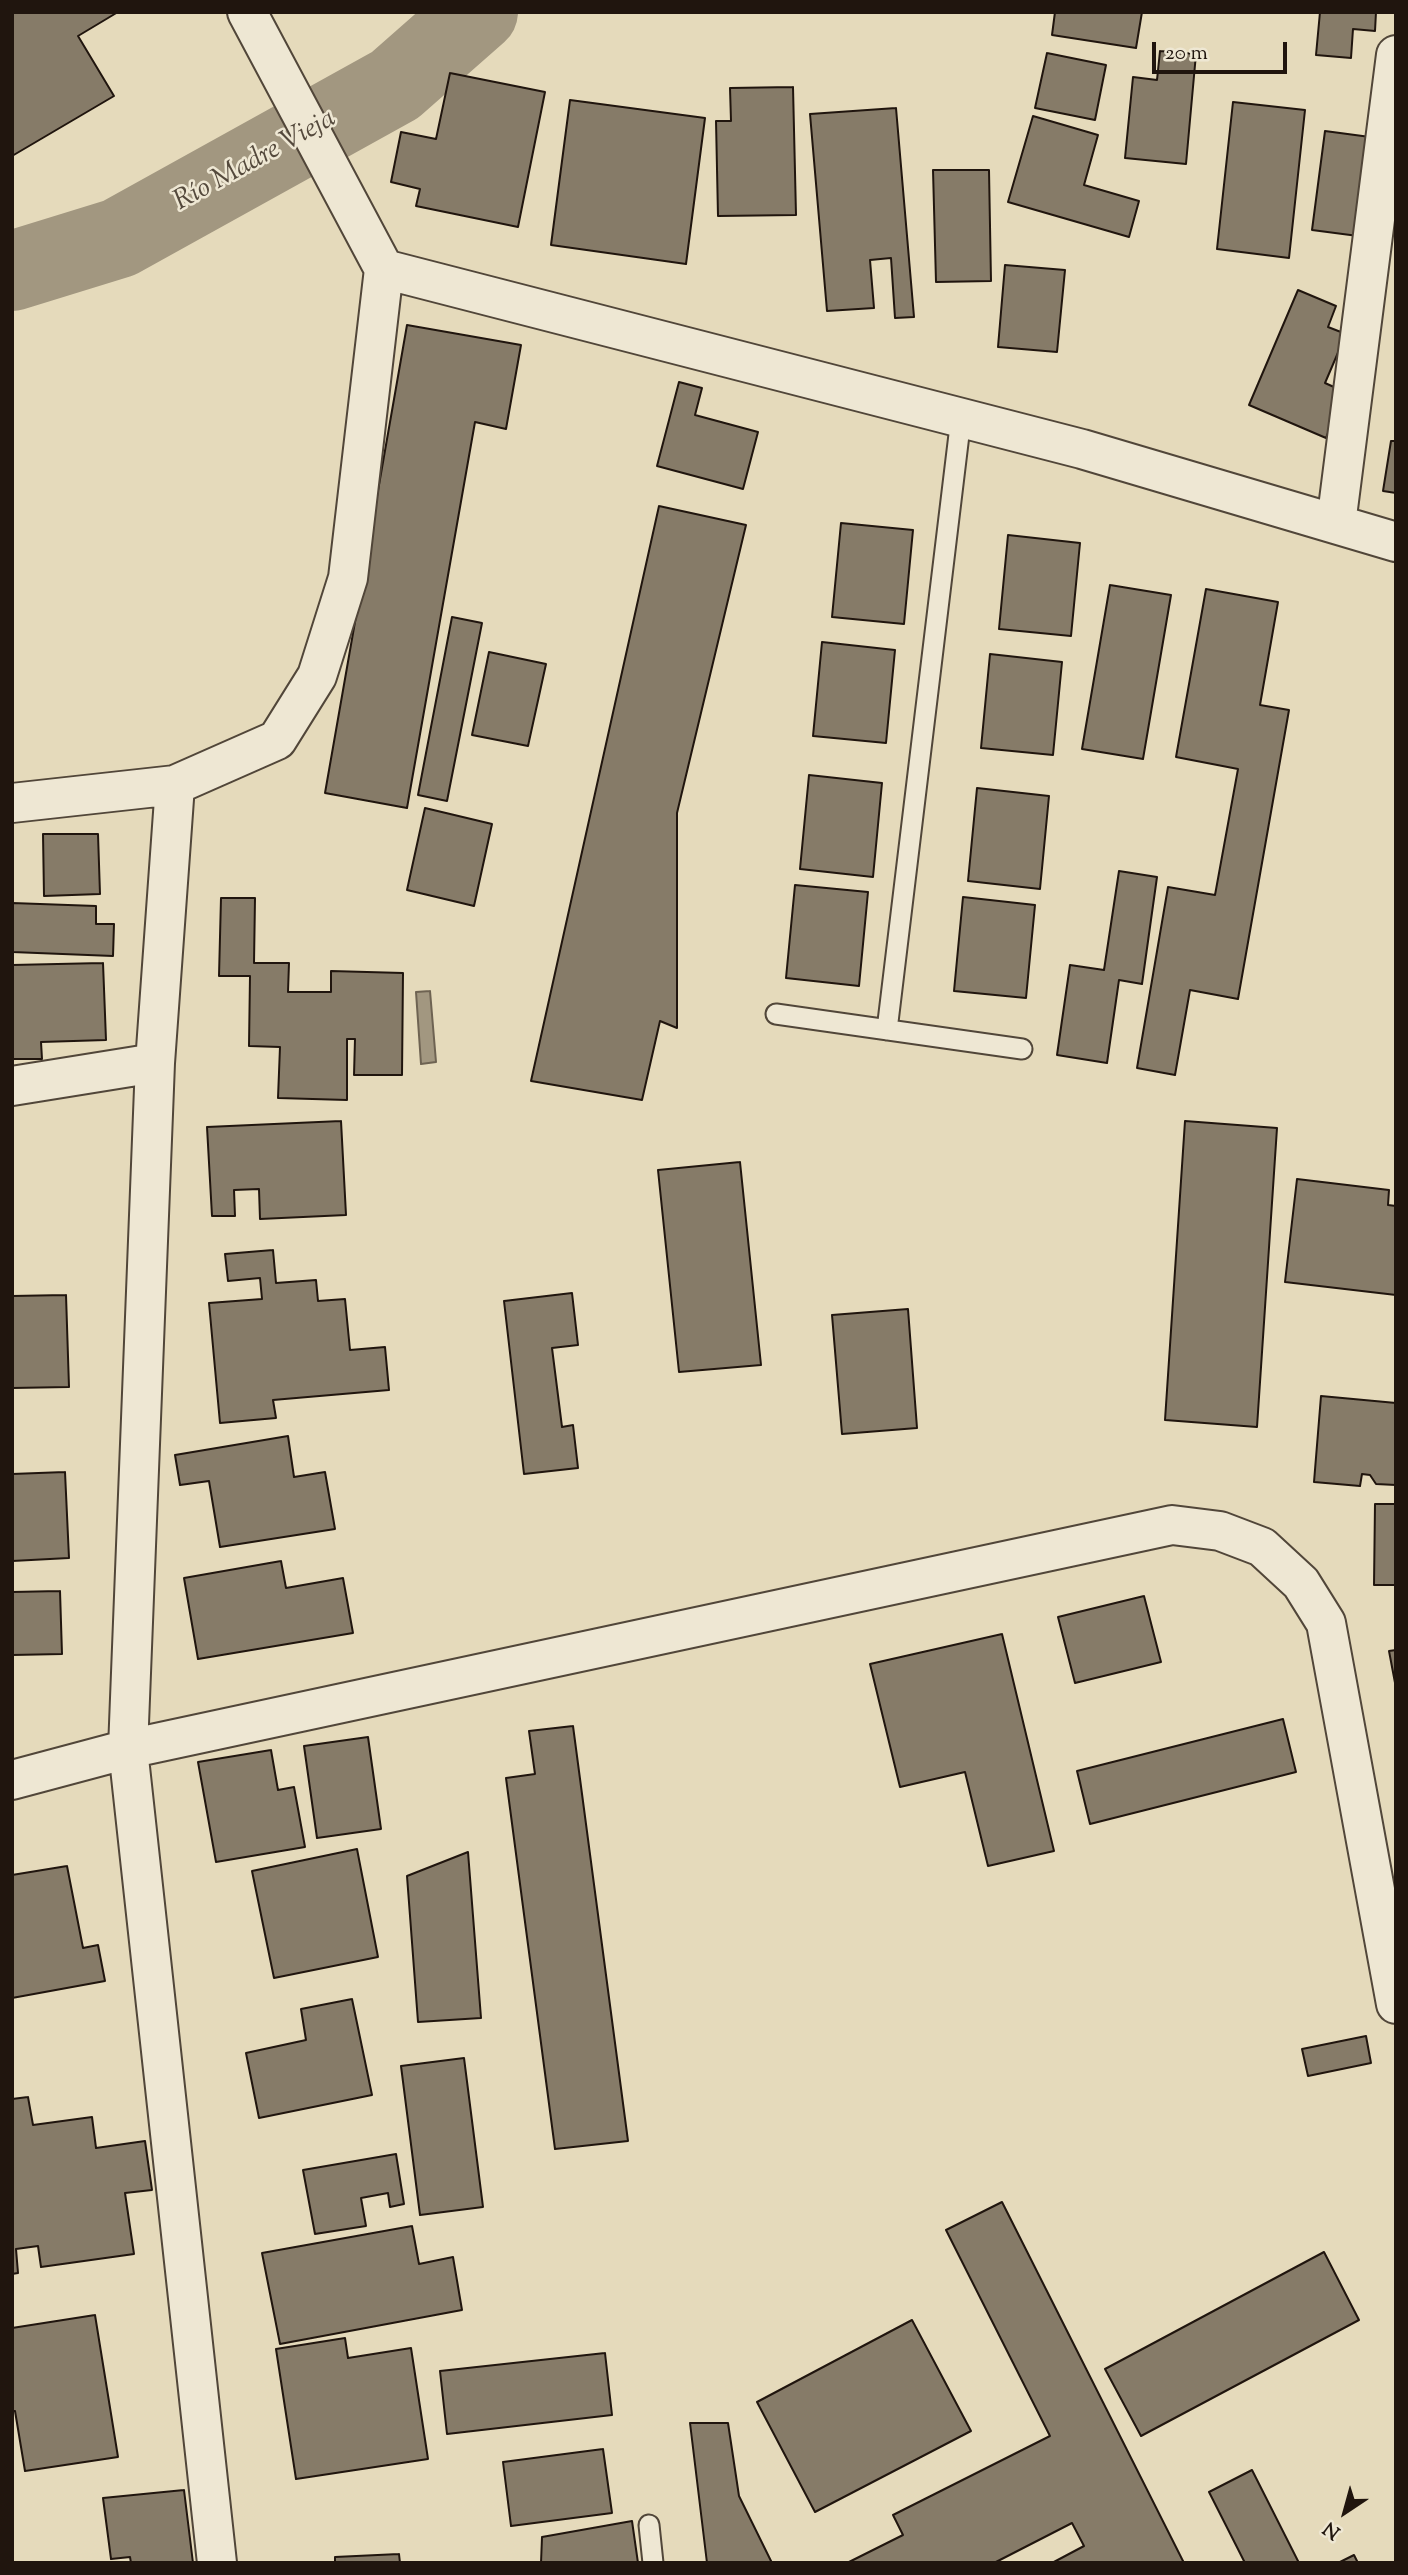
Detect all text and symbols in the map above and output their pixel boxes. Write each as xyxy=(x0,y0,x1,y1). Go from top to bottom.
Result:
scale bar xyxy=(1156,28,1291,72)
text: 20 m xyxy=(1165,39,1208,69)
water label: Río Madre Vieja xyxy=(169,104,343,220)
north arrow xyxy=(1310,2477,1380,2547)
text: N xyxy=(1318,2514,1346,2545)

